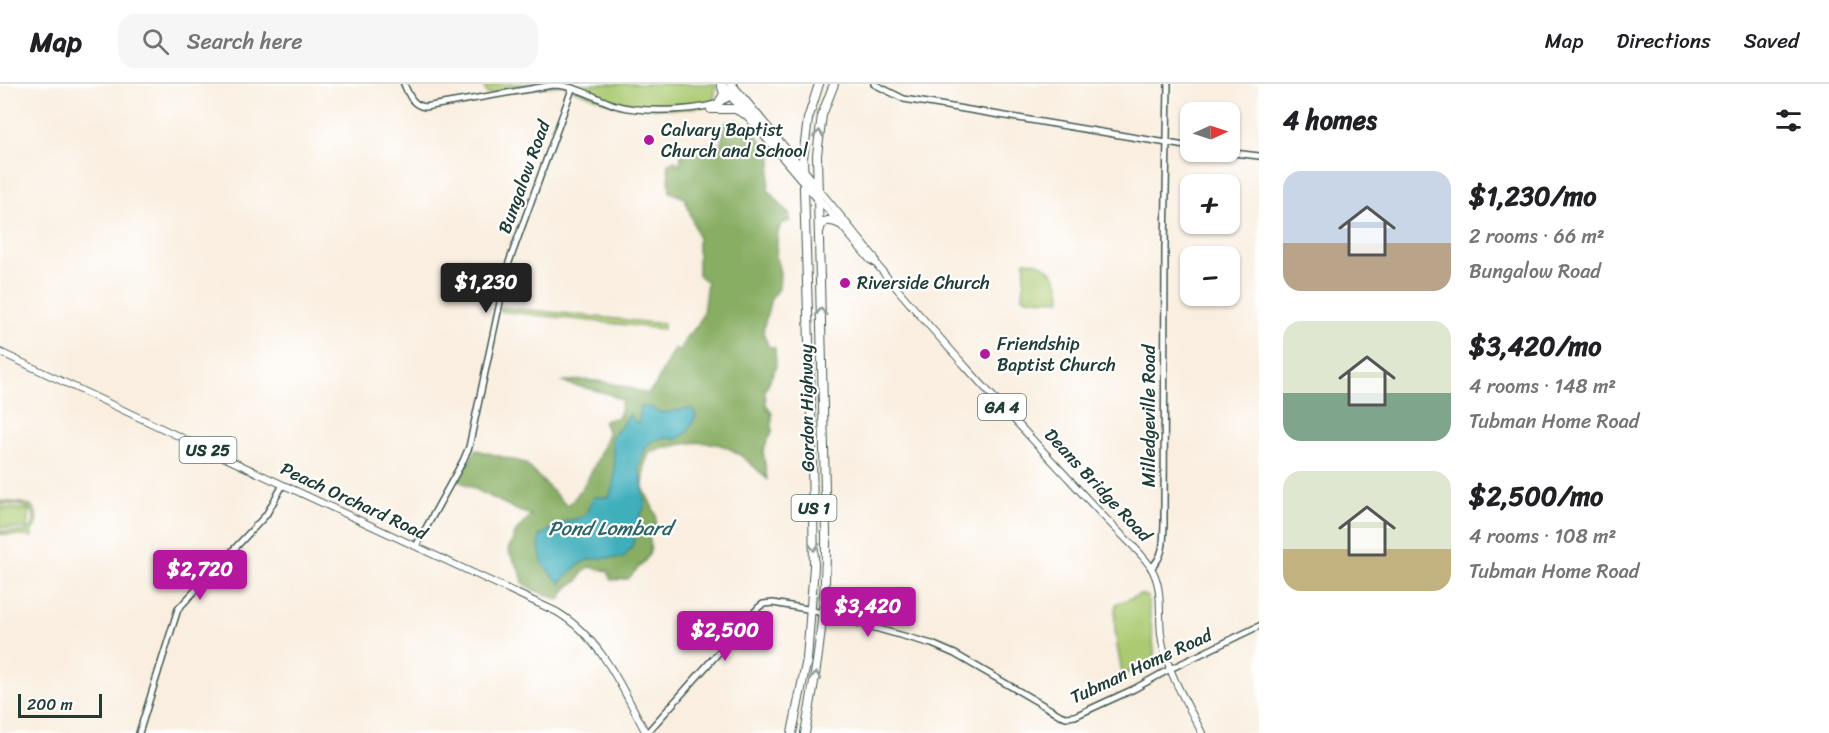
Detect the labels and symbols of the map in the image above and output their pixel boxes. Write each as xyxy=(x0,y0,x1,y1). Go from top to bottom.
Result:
north arrow xyxy=(1180,102,1240,162)
street label: Bungalow Road xyxy=(489,114,560,238)
place label: Calvary Baptist Church and School xyxy=(661,114,809,167)
one-way arrow xyxy=(813,130,825,139)
marker: Calvary Baptist Church and School xyxy=(642,133,656,147)
pin: $1,230 xyxy=(437,263,535,314)
place label: Riverside Church xyxy=(857,267,990,299)
marker: Riverside Church xyxy=(838,276,852,290)
one-way arrow xyxy=(814,308,827,317)
place label: Friendship Baptist Church xyxy=(997,328,1116,381)
street label: Gordon Highway xyxy=(790,343,824,472)
street label: Milledgeville Road xyxy=(1133,343,1165,487)
marker: Friendship Baptist Church xyxy=(978,347,992,361)
road number: GA 4 xyxy=(978,394,1026,420)
street label: Deans Bridge Road xyxy=(1036,420,1161,551)
road number: US 25 xyxy=(180,437,236,463)
street label: Peach Orchard Road xyxy=(275,453,434,550)
road number: US 1 xyxy=(792,495,836,521)
water label: Pond Lombard xyxy=(548,511,677,546)
one-way arrow xyxy=(808,543,820,552)
pin: $2,720 xyxy=(151,550,249,601)
pin: $3,420 xyxy=(819,587,917,638)
pin: $2,500 xyxy=(676,611,774,662)
street label: Tubman Home Road xyxy=(1065,618,1219,713)
one-way arrow xyxy=(809,671,822,681)
scale bar xyxy=(18,691,102,718)

